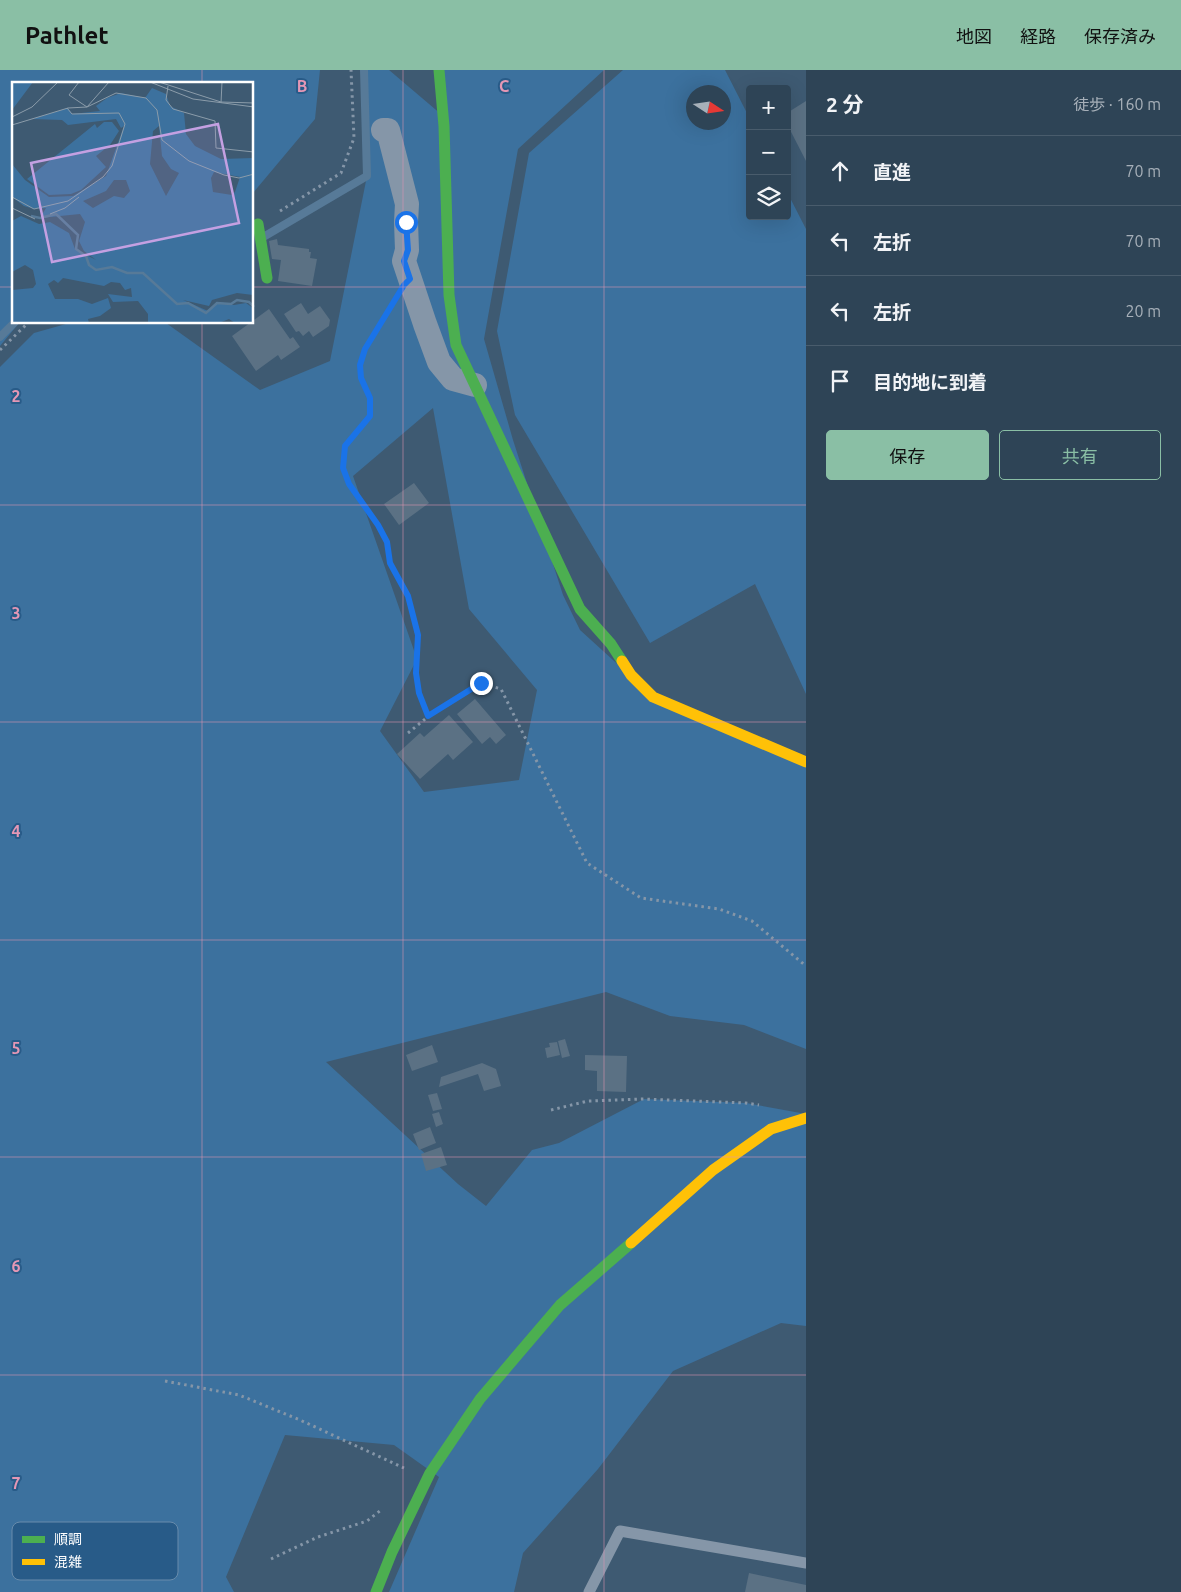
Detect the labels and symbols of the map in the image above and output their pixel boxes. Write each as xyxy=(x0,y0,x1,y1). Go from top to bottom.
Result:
text: B xyxy=(297,77,307,95)
text: C xyxy=(499,77,509,95)
inset map xyxy=(12,82,254,324)
north arrow xyxy=(686,85,731,130)
route start xyxy=(395,211,418,234)
text: 2 xyxy=(11,387,21,405)
text: 3 xyxy=(11,604,21,622)
route end xyxy=(470,672,493,695)
text: 4 xyxy=(11,822,21,840)
text: 5 xyxy=(11,1039,21,1057)
text: 6 xyxy=(11,1257,21,1275)
text: 7 xyxy=(11,1474,21,1492)
legend xyxy=(12,1522,178,1580)
text: 順調 xyxy=(54,1531,82,1547)
text: 混雑 xyxy=(54,1554,82,1570)

